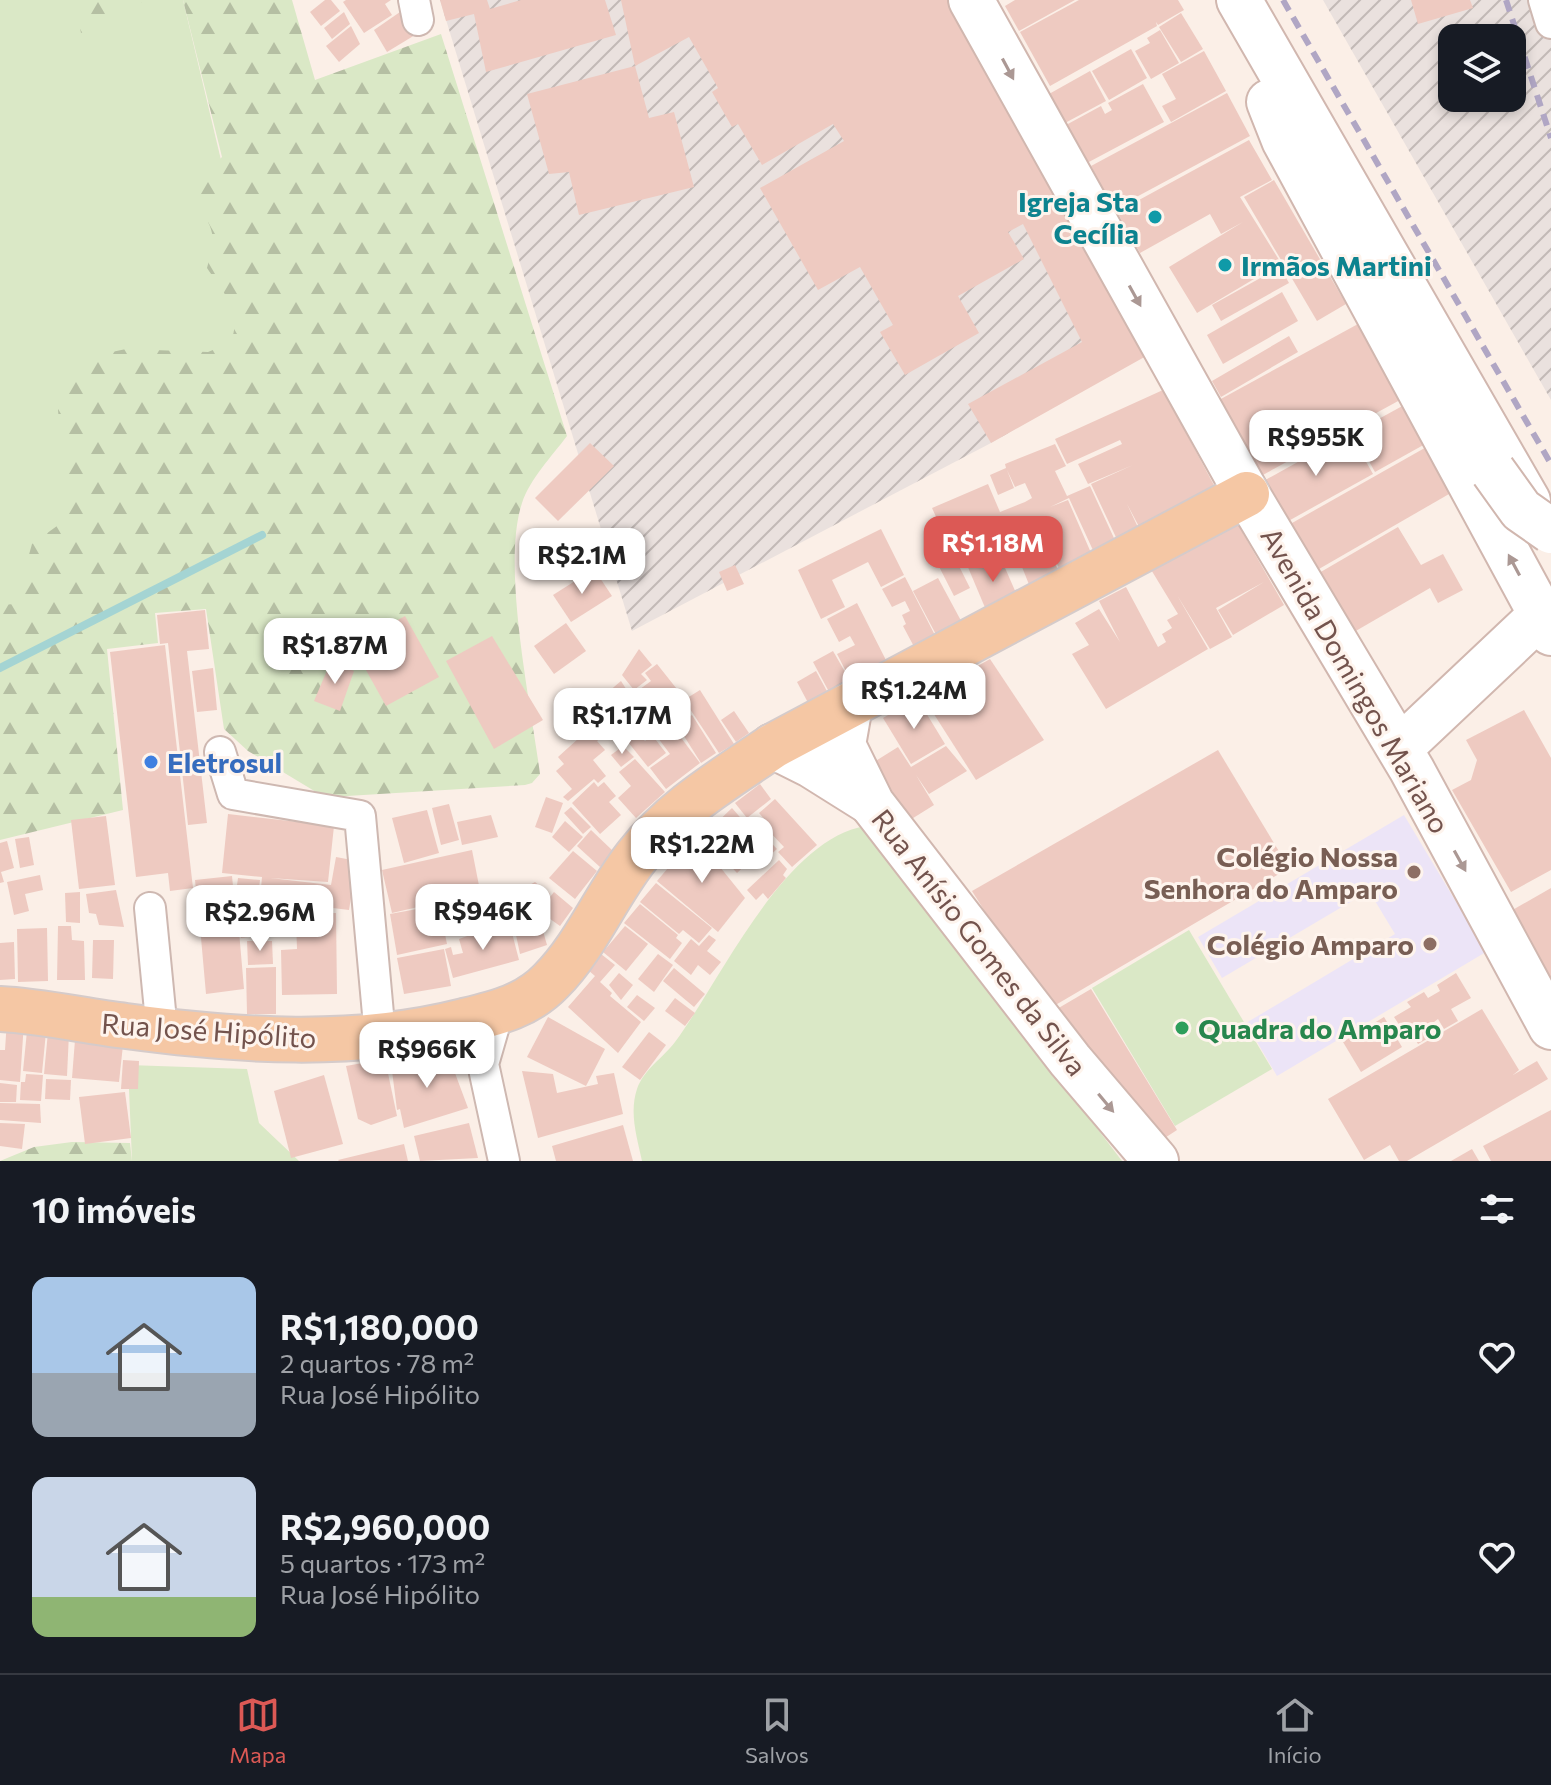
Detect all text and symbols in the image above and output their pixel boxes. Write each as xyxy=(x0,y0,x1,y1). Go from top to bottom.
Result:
map controls xyxy=(1438,24,1526,112)
button: layers xyxy=(1438,24,1526,112)
one-way arrow xyxy=(1002,57,1015,80)
place label: Igreja Sta Cecília xyxy=(1018,184,1139,250)
marker: Igreja Sta Cecília xyxy=(1146,208,1164,226)
place label: Irmãos Martini xyxy=(1241,248,1432,282)
marker: Irmãos Martini xyxy=(1216,256,1234,274)
one-way arrow xyxy=(1129,284,1142,307)
pin: R$955K xyxy=(1251,410,1381,478)
text: R$955K xyxy=(1267,420,1365,451)
pin: R$1.18M xyxy=(919,516,1067,584)
street label: Avenida Domingos Mariano xyxy=(1254,521,1458,839)
text: R$1.18M xyxy=(942,526,1044,557)
pin: R$2.1M xyxy=(517,528,647,596)
text: R$2.1M xyxy=(537,538,627,569)
one-way arrow xyxy=(1507,554,1521,576)
pin: R$1.87M xyxy=(261,618,409,686)
text: R$1.87M xyxy=(282,628,388,659)
pin: R$1.24M xyxy=(840,663,988,731)
text: R$1.24M xyxy=(861,673,968,704)
pin: R$1.17M xyxy=(548,688,696,756)
text: R$1.17M xyxy=(572,698,672,729)
place label: Eletrosul xyxy=(167,745,282,779)
marker: Eletrosul xyxy=(142,753,160,771)
street label: Rua Anísio Gomes da Silva xyxy=(865,802,1095,1082)
pin: R$1.22M xyxy=(628,817,776,885)
text: R$1.22M xyxy=(649,827,755,858)
place label: Colégio Nossa Senhora do Amparo xyxy=(1144,839,1398,905)
one-way arrow xyxy=(1454,849,1467,872)
marker: Colégio Nossa Senhora do Amparo xyxy=(1405,863,1423,881)
pin: R$946K xyxy=(418,884,548,952)
pin: R$2.96M xyxy=(186,885,334,953)
text: R$946K xyxy=(433,894,533,925)
text: R$2.96M xyxy=(204,895,316,926)
place label: Colégio Amparo xyxy=(1207,927,1414,961)
marker: Colégio Amparo xyxy=(1421,935,1439,953)
street label: Rua José Hipólito xyxy=(100,1006,318,1054)
place label: Quadra do Amparo xyxy=(1198,1011,1442,1045)
marker: Quadra do Amparo xyxy=(1173,1019,1191,1037)
pin: R$966K xyxy=(362,1022,492,1090)
text: R$966K xyxy=(377,1032,477,1063)
one-way arrow xyxy=(1097,1092,1114,1112)
icon: filters xyxy=(1475,1187,1519,1231)
text: 10 imóveis xyxy=(32,1188,196,1230)
text: R$1,180,000 xyxy=(280,1305,479,1347)
icon: home xyxy=(96,1309,192,1405)
icon: heart xyxy=(1475,1335,1519,1379)
text: 2 quartos · 78 m² xyxy=(280,1347,474,1378)
text: Rua José Hipólito xyxy=(280,1378,480,1409)
text: R$2,960,000 xyxy=(280,1505,490,1547)
icon: home xyxy=(96,1509,192,1605)
icon: heart xyxy=(1475,1535,1519,1579)
text: 5 quartos · 173 m² xyxy=(280,1547,485,1578)
text: Rua José Hipólito xyxy=(280,1578,480,1609)
tab: Mapa xyxy=(229,1693,286,1768)
tab: Salvos xyxy=(745,1693,809,1768)
tab: Início xyxy=(1268,1693,1322,1768)

